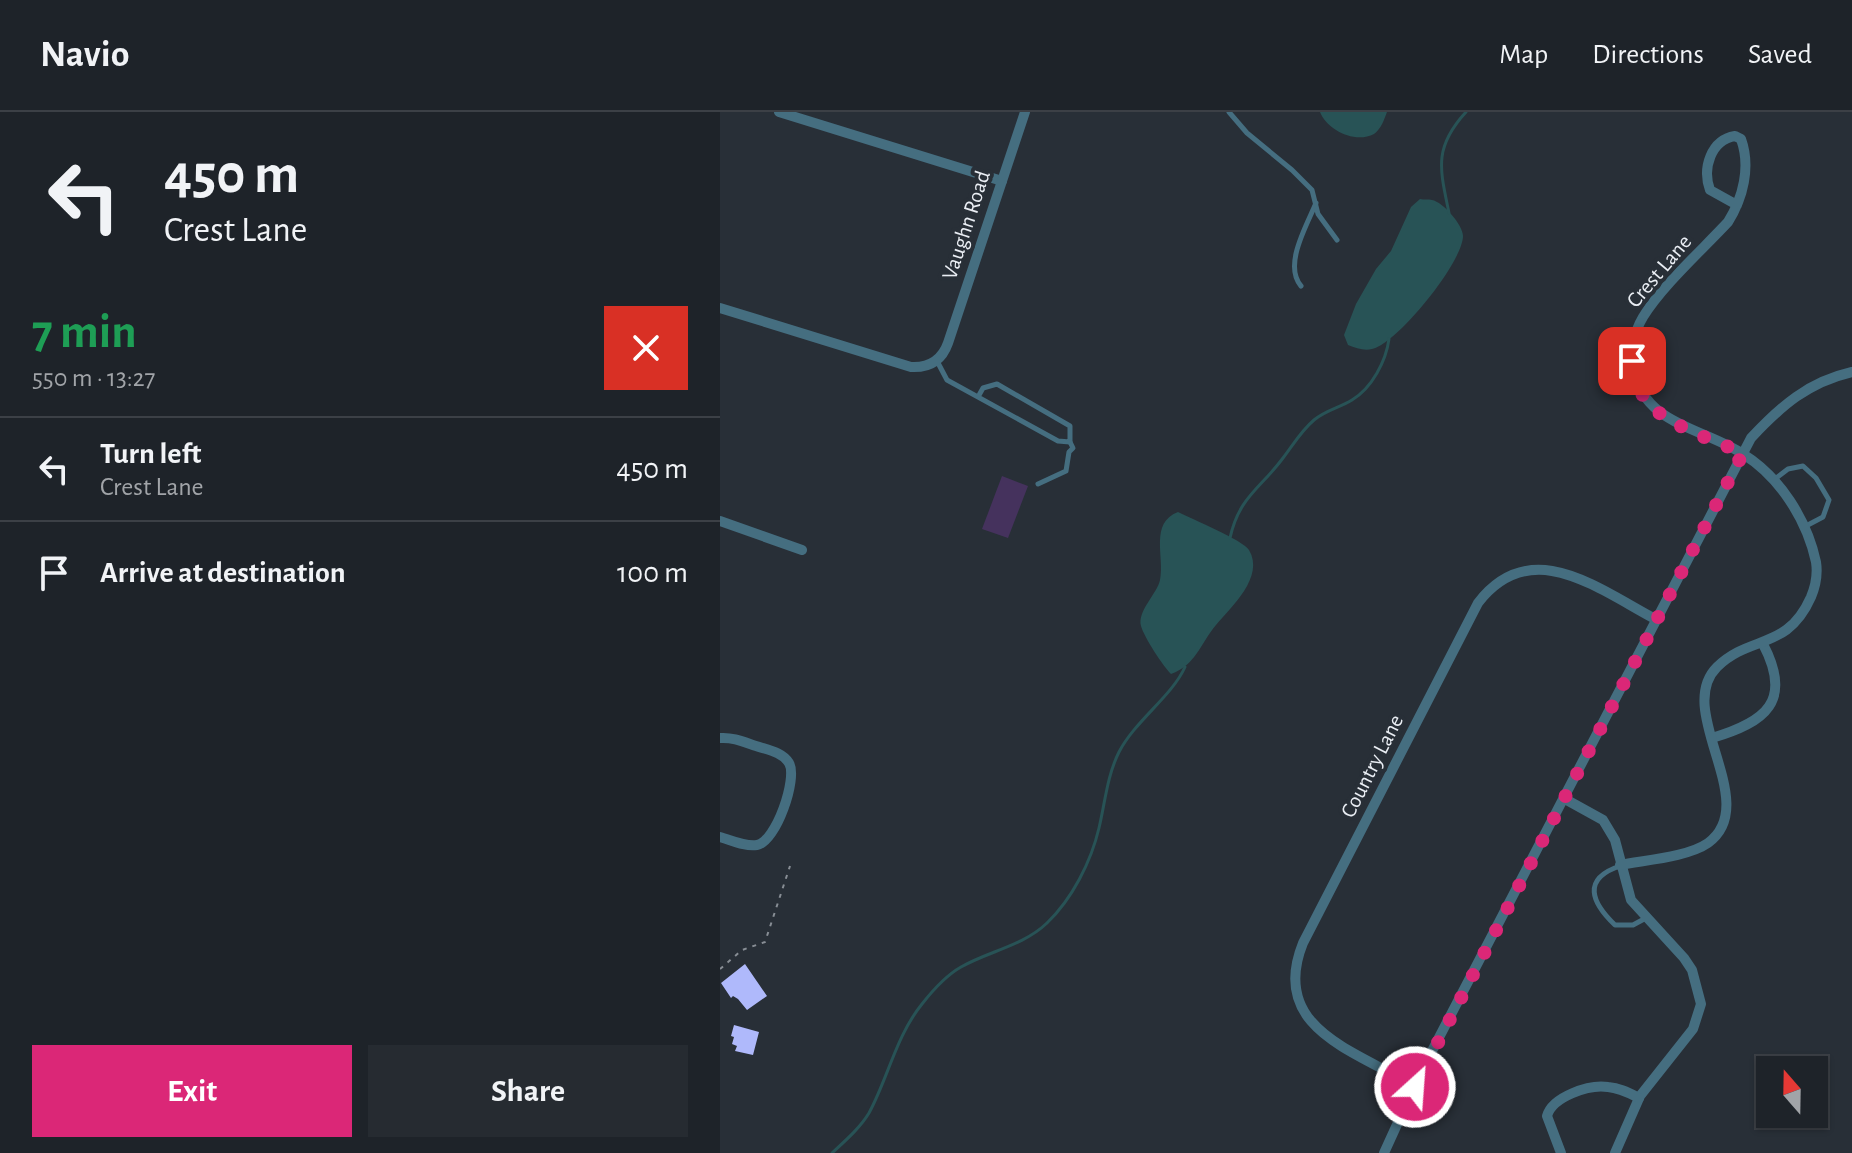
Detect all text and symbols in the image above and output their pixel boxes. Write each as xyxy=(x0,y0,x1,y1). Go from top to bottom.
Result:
text: Navio xyxy=(40,36,129,74)
text: Map xyxy=(1499,41,1548,69)
text: Directions xyxy=(1592,41,1704,69)
text: Saved xyxy=(1748,41,1812,69)
icon: left xyxy=(32,144,136,248)
text: 450 m xyxy=(164,147,299,203)
street label: Vaughn Road xyxy=(938,168,994,282)
text: Crest Lane xyxy=(164,212,307,248)
street label: Crest Lane xyxy=(1622,230,1696,312)
button: close xyxy=(604,306,688,390)
text: 7 min xyxy=(32,309,137,357)
pin xyxy=(1598,327,1666,395)
icon: arrive xyxy=(1610,339,1654,383)
text: 550 m · 13:27 xyxy=(32,365,155,391)
text: Turn left xyxy=(100,439,201,469)
icon: left xyxy=(32,447,76,491)
text: 450 m xyxy=(616,454,688,484)
text: Crest Lane xyxy=(100,474,204,500)
icon: arrive xyxy=(32,551,76,595)
text: Arrive at destination xyxy=(100,558,346,588)
text: 100 m xyxy=(617,558,688,588)
street label: Country Lane xyxy=(1337,711,1407,821)
button: Exit xyxy=(32,1045,352,1137)
button: Share xyxy=(368,1045,688,1137)
position arrow xyxy=(1373,1045,1457,1129)
north arrow xyxy=(1756,1056,1828,1128)
map controls xyxy=(1756,1056,1828,1128)

